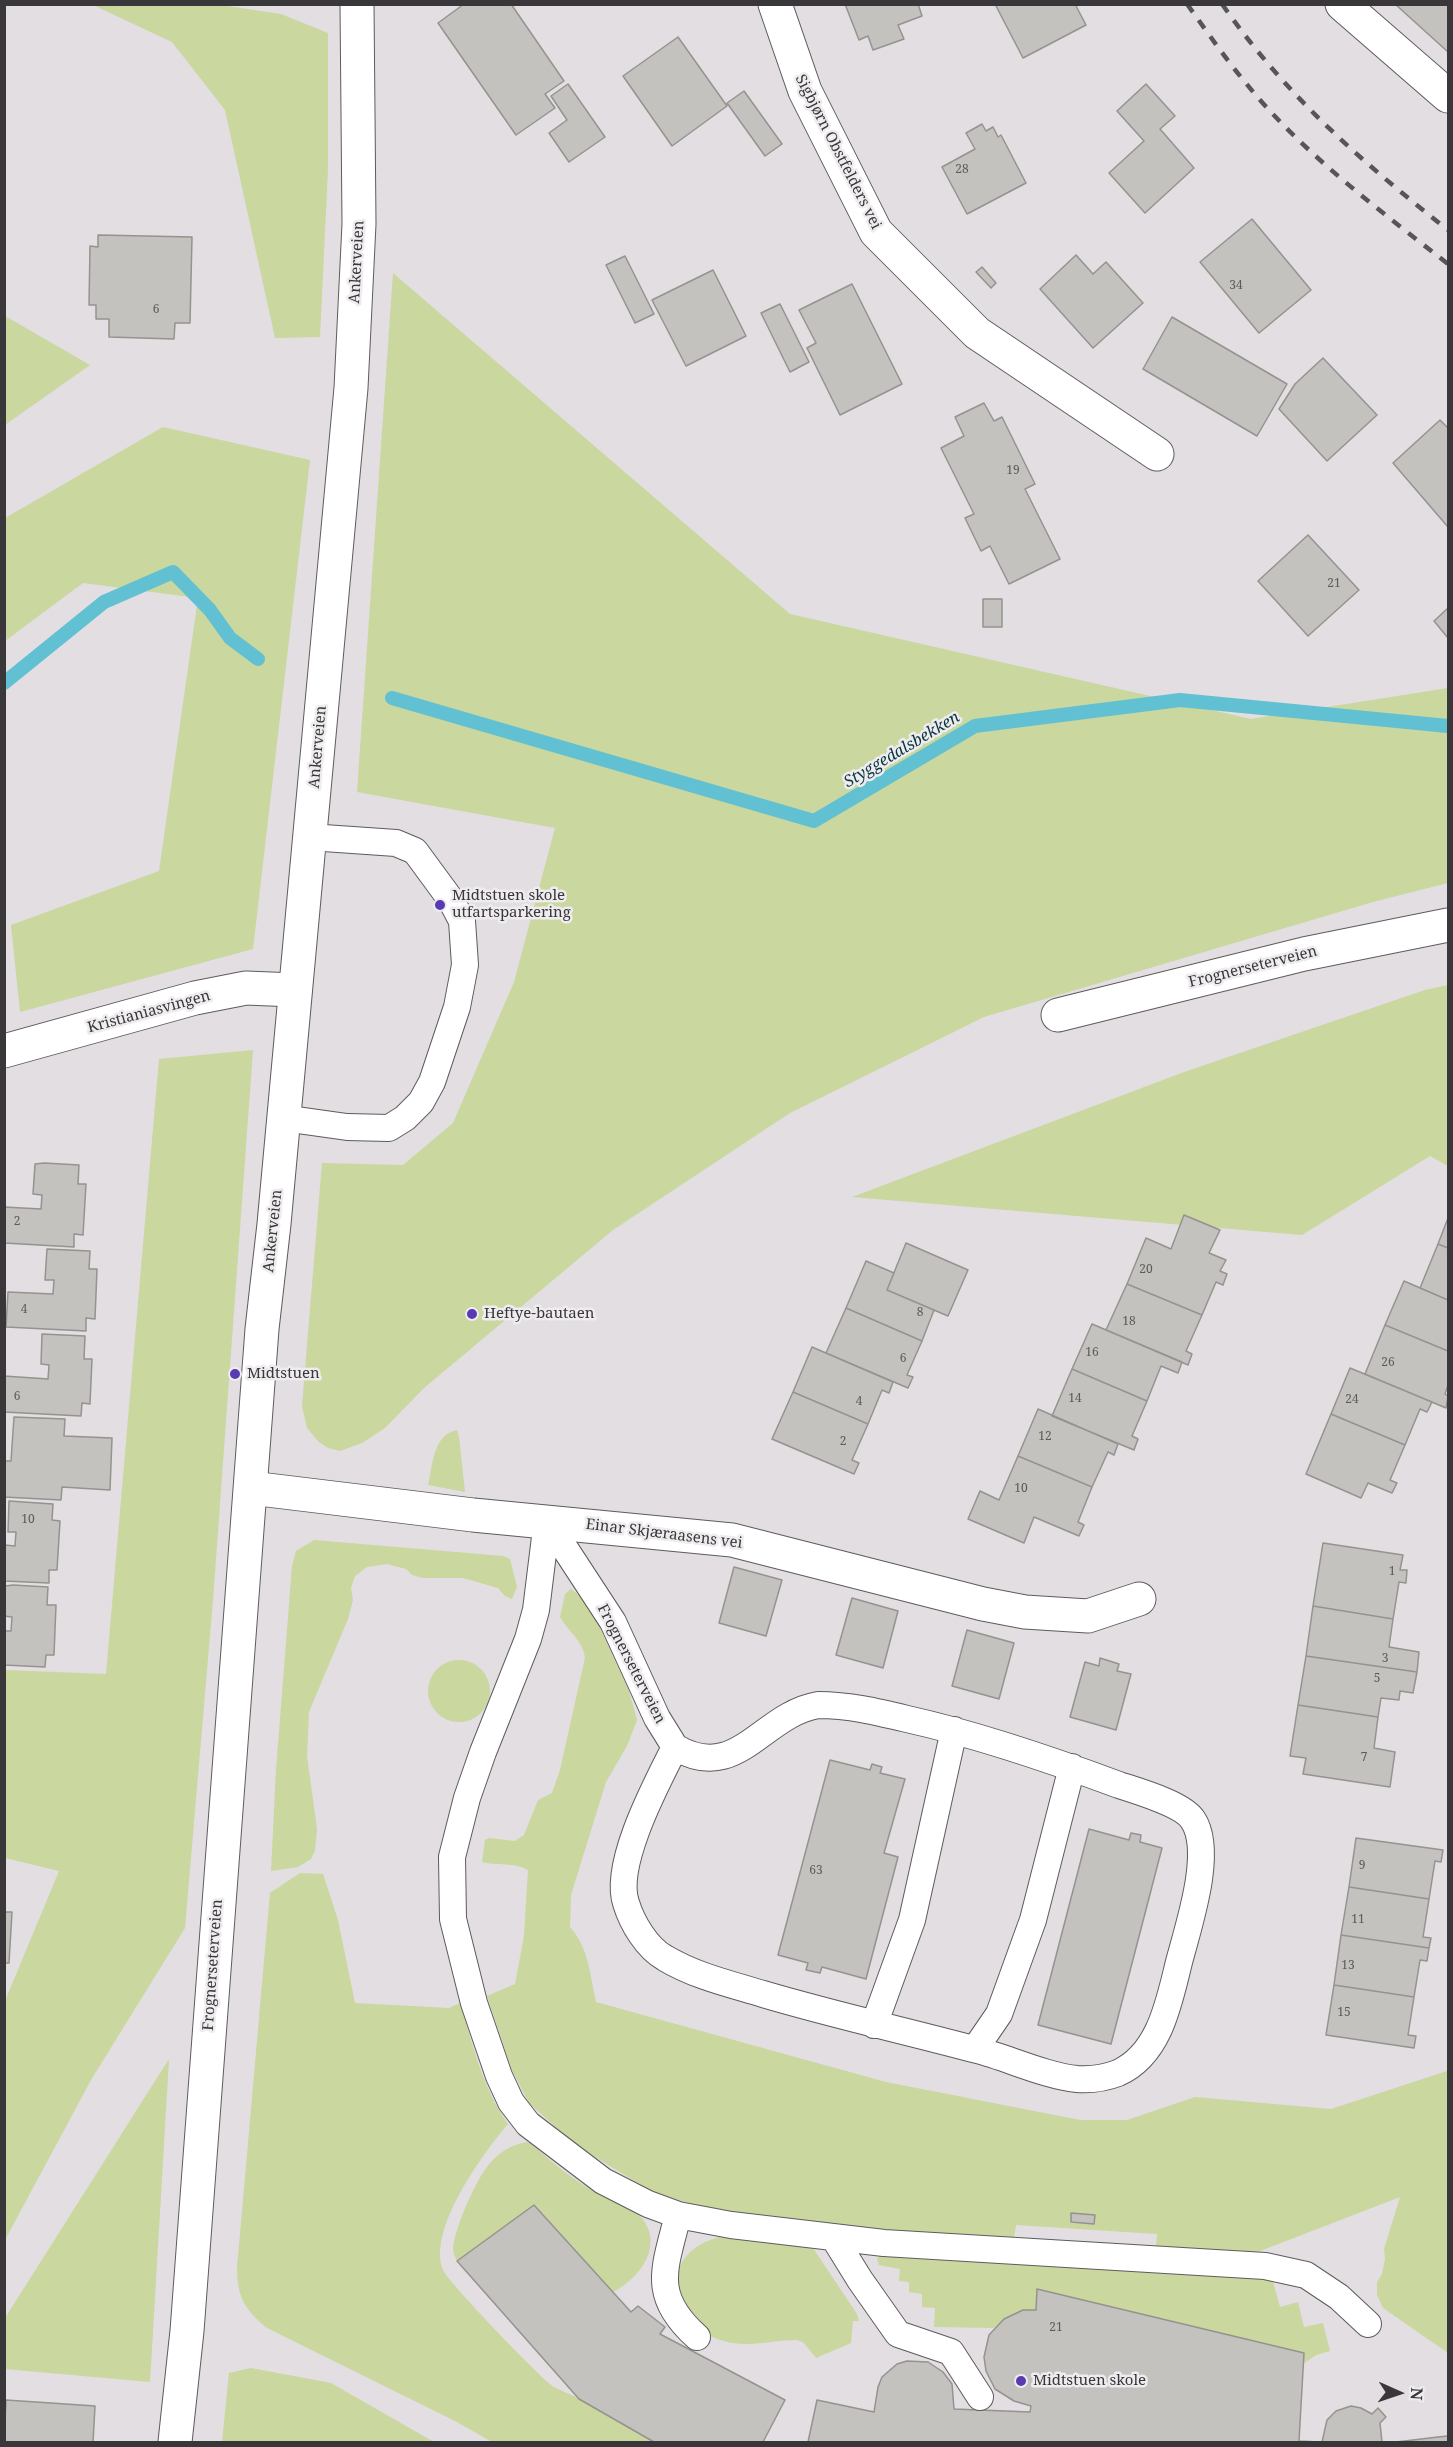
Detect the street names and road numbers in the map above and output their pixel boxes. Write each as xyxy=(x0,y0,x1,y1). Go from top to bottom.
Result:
street label: Sigbjørn Obstfelders vei xyxy=(791,72,885,232)
street label: Ankerveien xyxy=(346,220,368,304)
street label: Ankerveien xyxy=(305,705,331,789)
street label: Frognerseterveien xyxy=(1187,942,1319,992)
street label: Kristianiasvingen xyxy=(86,987,212,1037)
street label: Ankerveien xyxy=(260,1189,286,1273)
street label: Einar Skjæraasens vei xyxy=(585,1515,743,1553)
street label: Frognerseterveien xyxy=(593,1601,669,1727)
street label: Frognerseterveien xyxy=(199,1899,227,2031)

